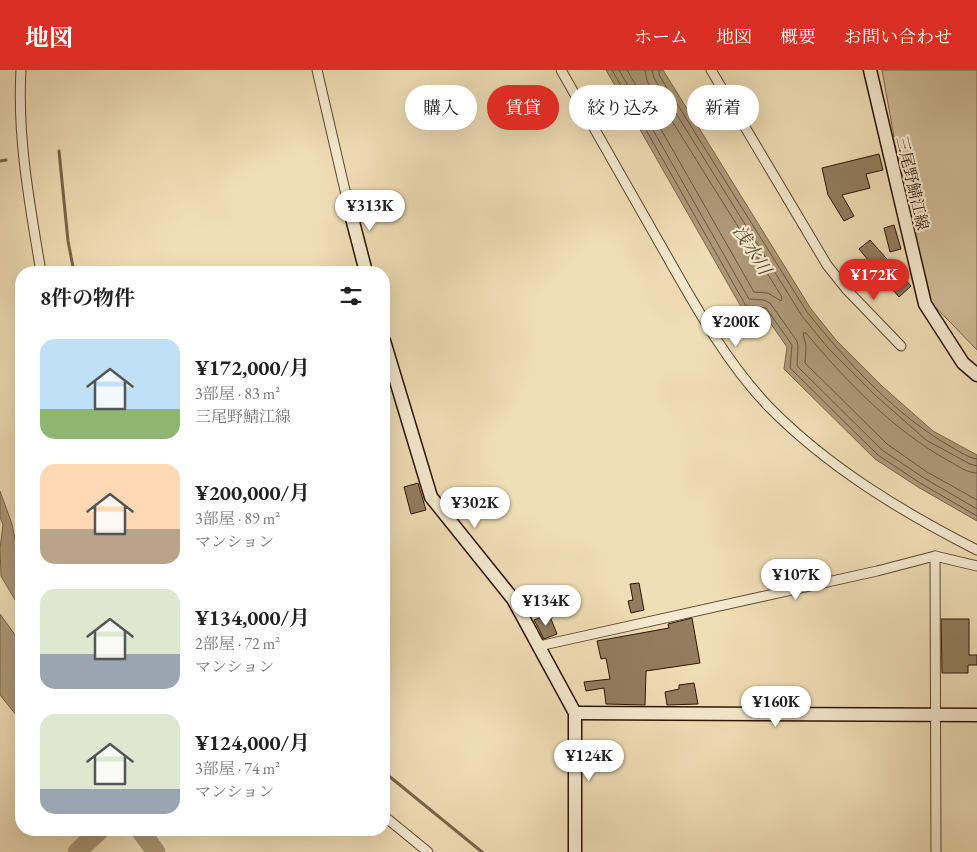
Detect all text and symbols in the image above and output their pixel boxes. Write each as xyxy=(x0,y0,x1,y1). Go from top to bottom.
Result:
text: 地図 xyxy=(25,22,73,53)
text: ホーム xyxy=(634,25,688,48)
text: 地図 xyxy=(716,25,752,48)
text: 概要 xyxy=(780,25,816,48)
text: お問い合わせ xyxy=(844,25,952,48)
chip: 購入 xyxy=(405,85,477,130)
chip: 賃貸 xyxy=(487,85,559,130)
chip: 絞り込み xyxy=(569,85,677,130)
chip: 新着 xyxy=(687,85,759,130)
street label: 三尾野鯖江線 xyxy=(891,134,934,232)
pin: ¥313K xyxy=(335,190,405,232)
text: ¥313K xyxy=(346,195,394,216)
water label: 浅水川 xyxy=(728,221,778,280)
pin: ¥172K xyxy=(839,258,909,301)
text: ¥172K xyxy=(850,264,898,285)
icon: filters xyxy=(337,282,365,310)
text: 8件の物件 xyxy=(40,284,135,311)
pin: ¥200K xyxy=(701,306,771,348)
text: ¥200K xyxy=(712,311,760,332)
text: ¥172,000/月 xyxy=(195,354,310,381)
icon: home xyxy=(80,359,140,419)
text: 3部屋 · 83 m² xyxy=(195,383,280,404)
text: 三尾野鯖江線 xyxy=(195,406,291,427)
text: ¥200,000/月 xyxy=(195,479,310,506)
icon: home xyxy=(80,484,140,544)
pin: ¥302K xyxy=(440,486,510,529)
text: ¥302K xyxy=(451,492,499,513)
text: 3部屋 · 89 m² xyxy=(195,508,280,529)
text: マンション xyxy=(195,531,274,552)
pin: ¥107K xyxy=(761,558,831,601)
text: ¥107K xyxy=(772,564,820,585)
pin: ¥134K xyxy=(511,584,581,627)
text: ¥134K xyxy=(522,590,570,611)
text: ¥134,000/月 xyxy=(195,604,310,631)
icon: home xyxy=(80,609,140,669)
text: 2部屋 · 72 m² xyxy=(195,633,280,654)
text: マンション xyxy=(195,656,274,677)
pin: ¥160K xyxy=(741,686,811,728)
text: ¥160K xyxy=(752,691,800,712)
text: ¥124,000/月 xyxy=(195,729,310,756)
icon: home xyxy=(80,734,140,794)
pin: ¥124K xyxy=(554,740,624,782)
text: ¥124K xyxy=(565,745,613,766)
text: 3部屋 · 74 m² xyxy=(195,758,280,779)
text: マンション xyxy=(195,781,274,802)

